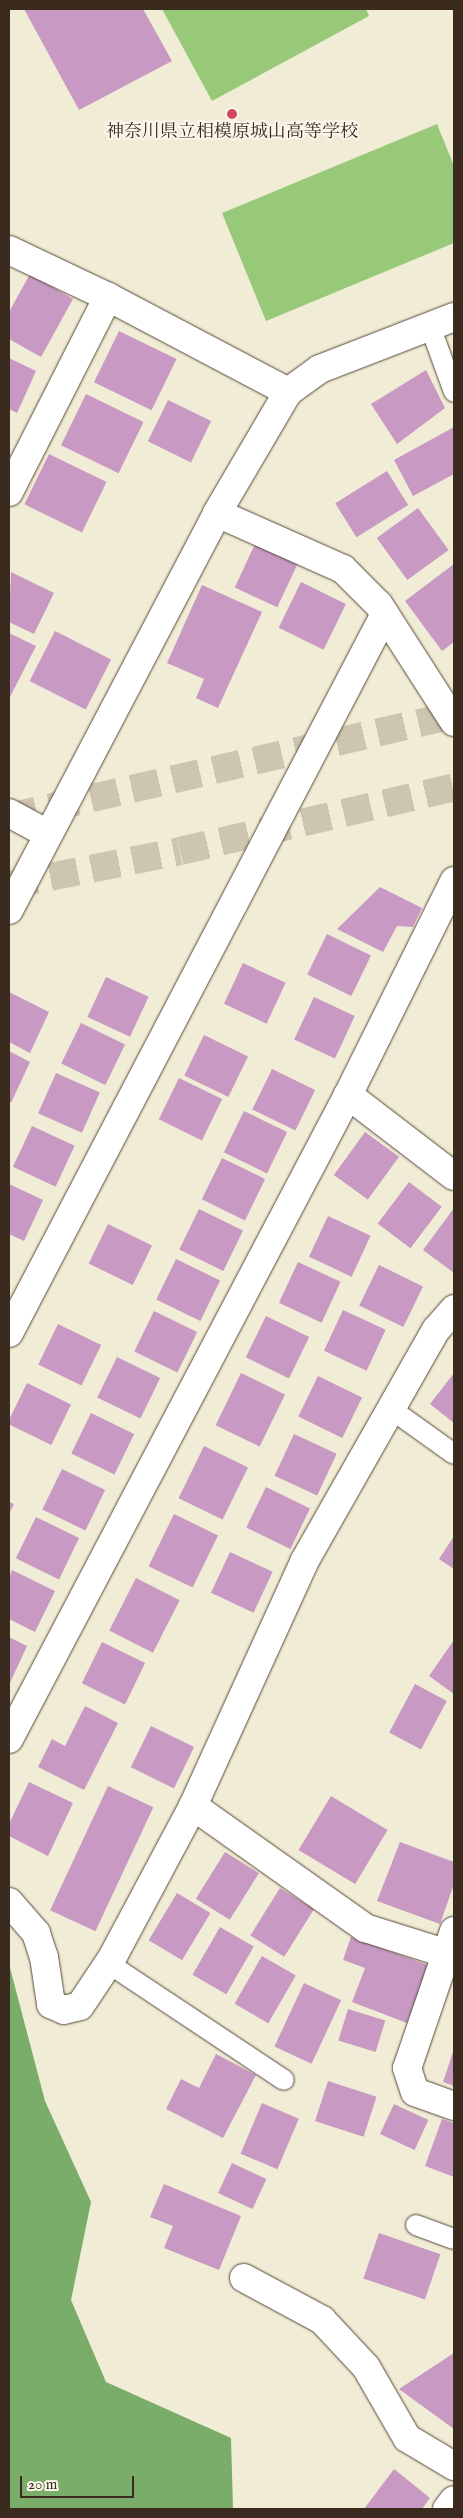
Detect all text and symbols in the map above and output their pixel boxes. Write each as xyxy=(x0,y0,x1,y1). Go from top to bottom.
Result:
marker: 神奈川県立相模原城山高等学校 xyxy=(226,108,238,120)
place label: 神奈川県立相模原城山高等学校 xyxy=(106,122,358,144)
scale bar xyxy=(22,2466,136,2498)
text: 20 m xyxy=(28,2475,57,2494)

